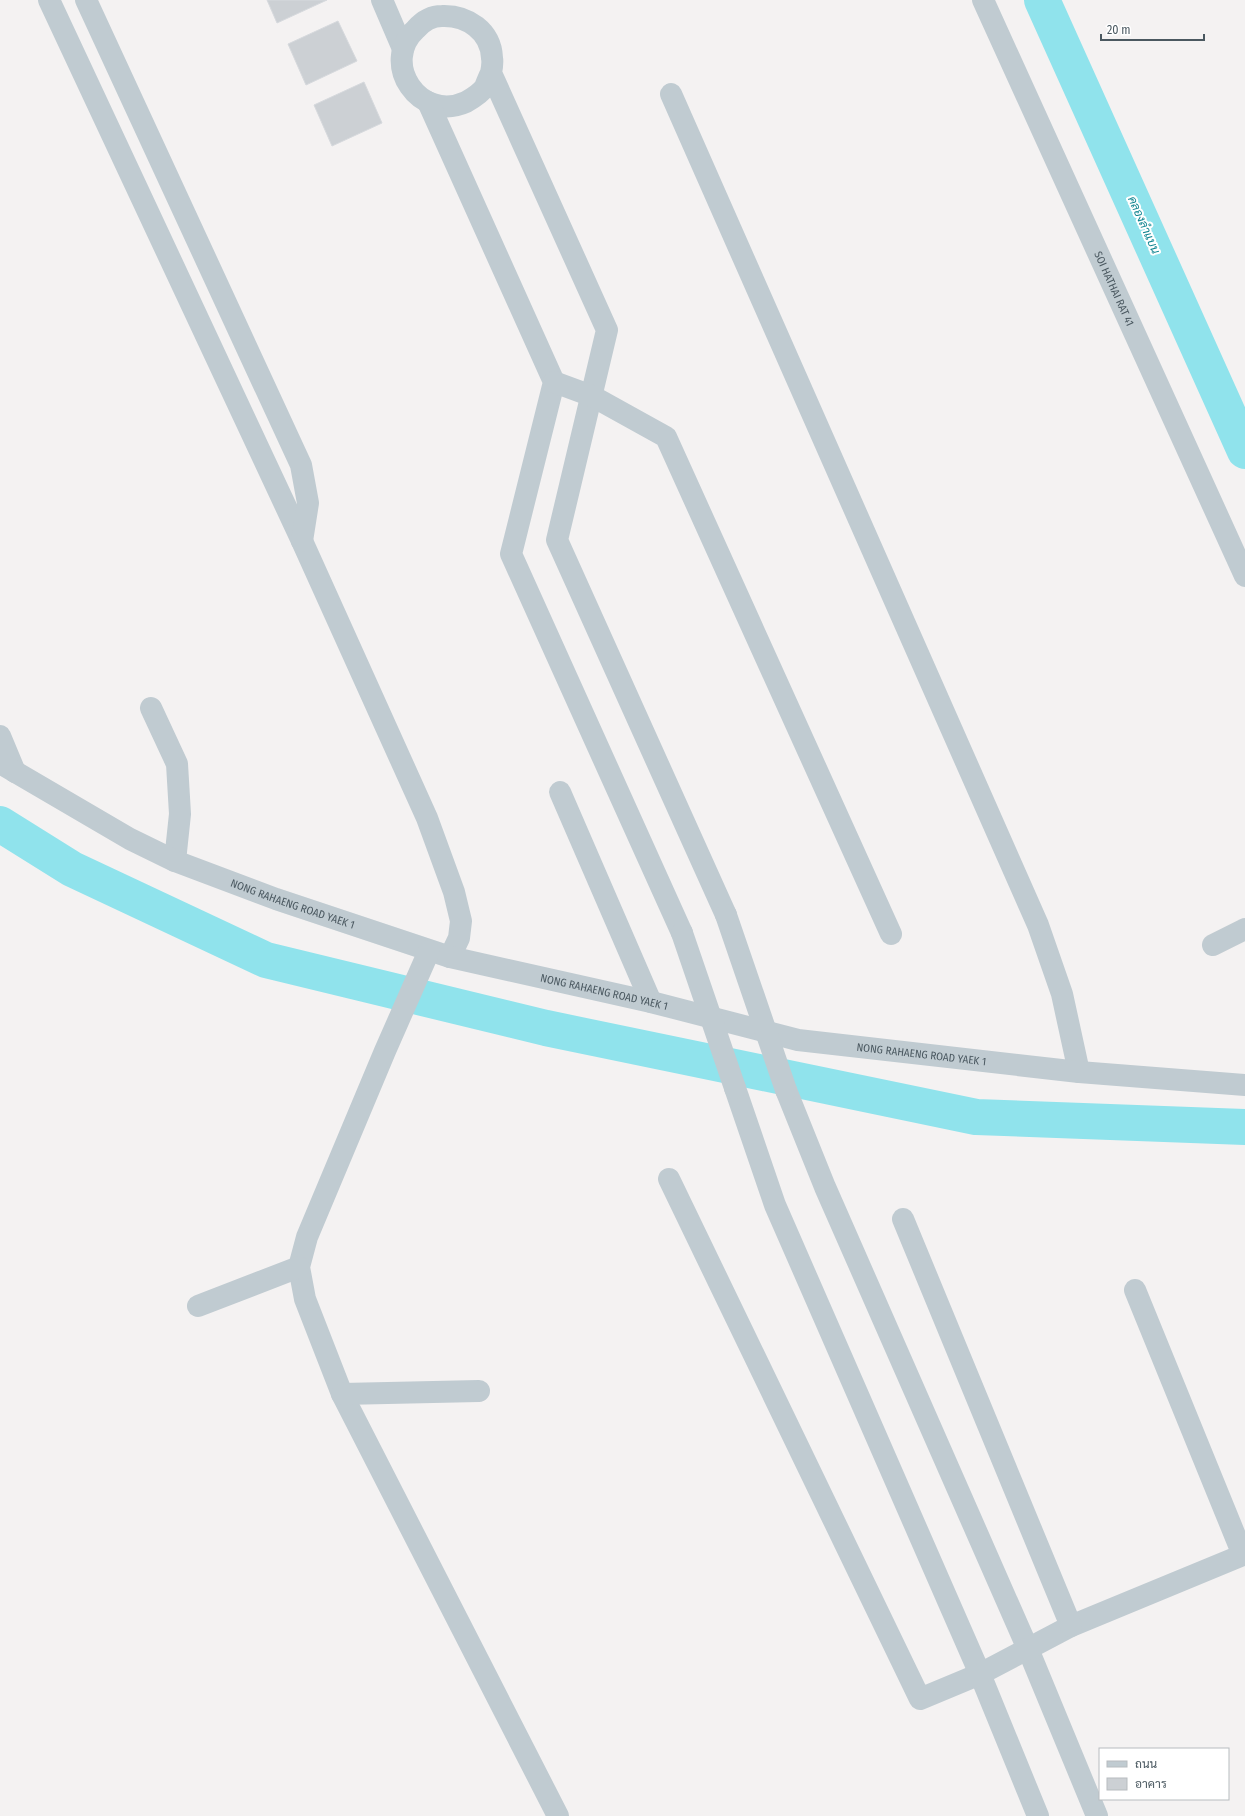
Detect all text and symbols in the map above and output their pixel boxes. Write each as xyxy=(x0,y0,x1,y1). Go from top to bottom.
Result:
scale bar xyxy=(1101,16,1204,42)
text: 20 m xyxy=(1107,23,1131,37)
water label: คลองลำแบน xyxy=(1125,194,1163,256)
street label: SOI HATHAI RAT 41 xyxy=(1092,249,1137,328)
street label: NONG RAHAENG ROAD YAEK 1 xyxy=(229,876,356,931)
street label: NONG RAHAENG ROAD YAEK 1 xyxy=(539,971,669,1013)
street label: NONG RAHAENG ROAD YAEK 1 xyxy=(856,1040,987,1068)
legend xyxy=(1099,1748,1229,1800)
text: ถนน xyxy=(1135,1757,1158,1771)
text: อาคาร xyxy=(1135,1777,1167,1791)

